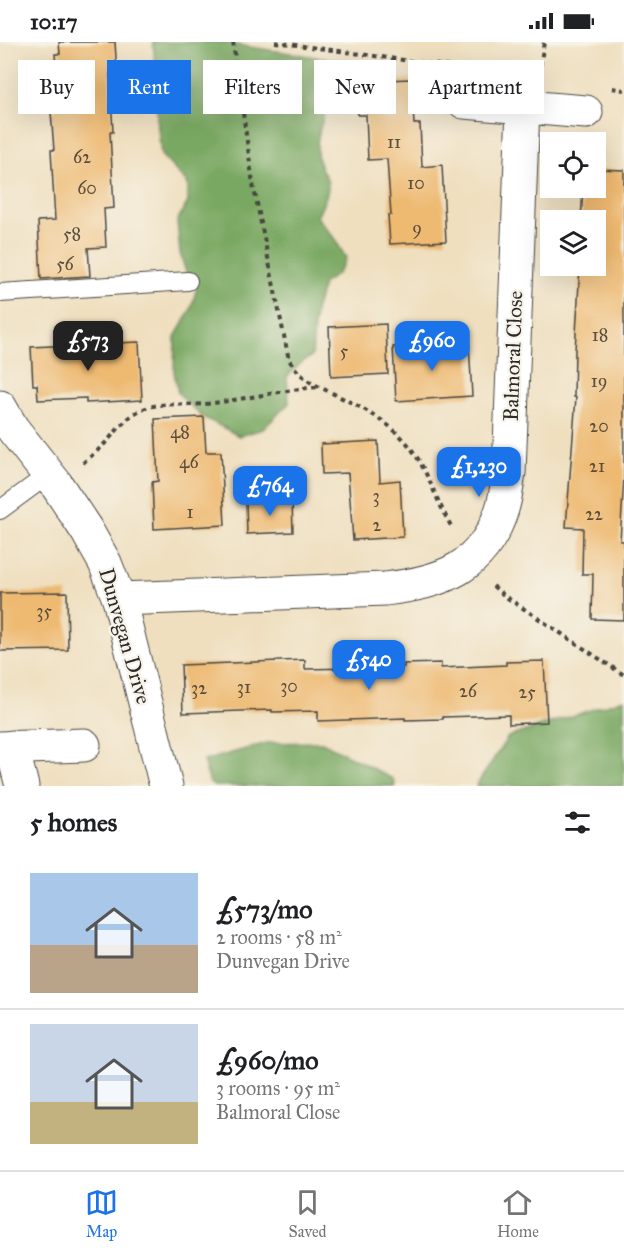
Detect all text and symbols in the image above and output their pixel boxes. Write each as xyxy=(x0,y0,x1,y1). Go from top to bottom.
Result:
text: 10:17 xyxy=(30,8,77,35)
chip: Buy xyxy=(18,60,95,114)
chip: Rent xyxy=(107,60,191,114)
chip: Filters xyxy=(203,60,302,114)
chip: New xyxy=(314,60,396,114)
chip: Apartment xyxy=(408,60,544,114)
house number: 11 xyxy=(387,131,401,153)
map controls xyxy=(540,132,606,276)
button: locate xyxy=(540,132,606,198)
house number: 62 xyxy=(73,146,91,168)
house number: 10 xyxy=(407,172,425,194)
house number: 60 xyxy=(77,177,97,199)
button: layers xyxy=(540,210,606,276)
house number: 9 xyxy=(412,217,422,239)
house number: 58 xyxy=(63,223,81,245)
house number: 56 xyxy=(56,253,75,275)
street label: Balmoral Close xyxy=(498,290,528,422)
pin: £573 xyxy=(52,321,124,372)
pin: £960 xyxy=(396,321,468,372)
house number: 18 xyxy=(592,324,608,346)
text: £573 xyxy=(67,328,109,352)
text: £960 xyxy=(409,328,455,352)
house number: 5 xyxy=(340,340,349,362)
house number: 19 xyxy=(591,370,607,392)
house number: 20 xyxy=(589,415,609,437)
house number: 48 xyxy=(170,421,190,443)
pin: £1,230 xyxy=(430,447,528,498)
house number: 46 xyxy=(179,451,199,473)
text: £1,230 xyxy=(451,454,507,478)
house number: 21 xyxy=(589,455,605,477)
pin: £764 xyxy=(234,466,306,517)
text: £764 xyxy=(247,473,293,497)
house number: 3 xyxy=(372,485,380,507)
house number: 1 xyxy=(186,501,194,523)
house number: 22 xyxy=(585,503,603,525)
house number: 2 xyxy=(373,514,382,536)
street label: Dunvegan Drive xyxy=(93,565,157,707)
house number: 35 xyxy=(36,600,52,622)
pin: £540 xyxy=(333,640,405,691)
text: £540 xyxy=(346,647,392,671)
house number: 30 xyxy=(280,675,298,697)
house number: 31 xyxy=(237,676,251,698)
house number: 32 xyxy=(191,677,207,699)
house number: 26 xyxy=(459,680,478,702)
house number: 25 xyxy=(518,681,536,703)
text: 5 homes xyxy=(30,806,117,838)
icon: filters xyxy=(561,806,594,839)
text: £573/mo xyxy=(216,893,312,925)
icon: home xyxy=(78,897,150,969)
text: 2 rooms · 58 m² xyxy=(216,925,342,949)
text: Dunvegan Drive xyxy=(216,949,350,973)
text: £960/mo xyxy=(216,1044,319,1076)
icon: home xyxy=(78,1048,150,1120)
text: 3 rooms · 95 m² xyxy=(216,1076,340,1100)
text: Balmoral Close xyxy=(216,1100,340,1124)
tab: Map xyxy=(85,1186,118,1241)
tab: Saved xyxy=(289,1186,327,1241)
tab: Home xyxy=(497,1186,539,1241)

